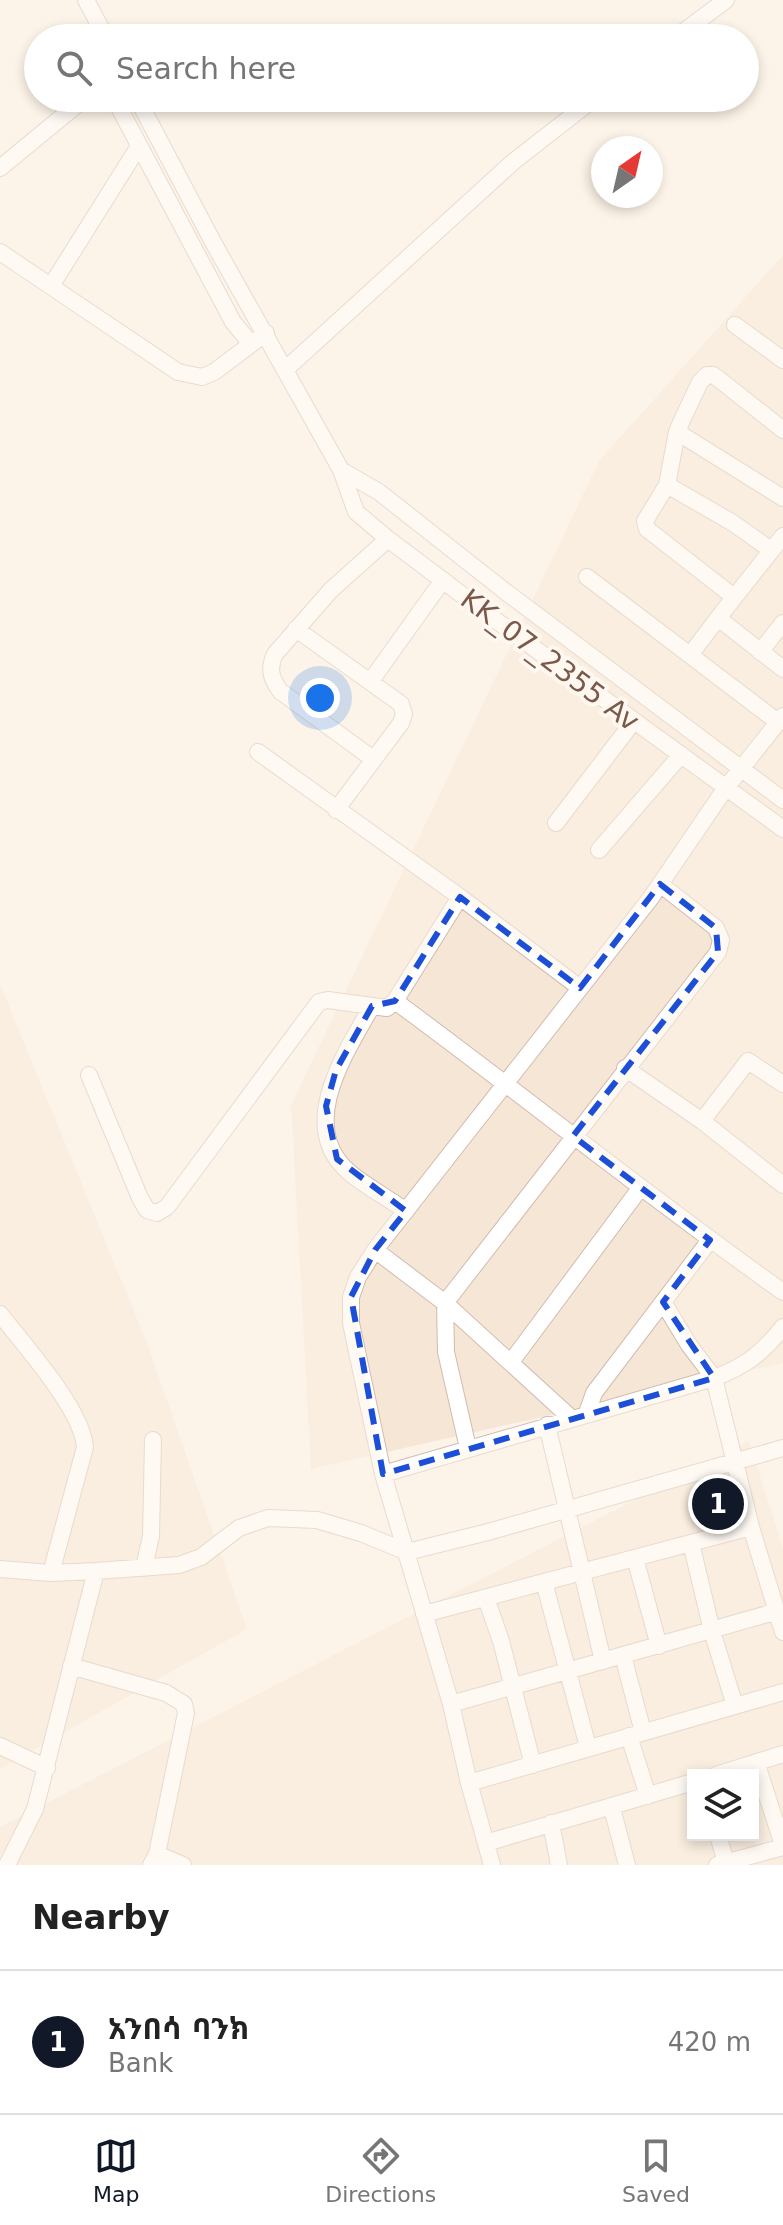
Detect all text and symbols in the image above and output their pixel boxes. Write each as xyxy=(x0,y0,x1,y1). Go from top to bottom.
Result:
search box xyxy=(24,24,759,112)
icon: search xyxy=(52,46,96,90)
text: Search here xyxy=(116,51,296,86)
north arrow xyxy=(591,136,663,208)
street label: KK_07_2355 Av xyxy=(454,582,646,738)
your location xyxy=(300,678,340,718)
pin: 1 xyxy=(692,1474,744,1534)
map controls xyxy=(687,1769,759,1841)
button: layers xyxy=(687,1769,759,1841)
text: Nearby xyxy=(32,1897,170,1937)
text: አንበሳ ባንክ xyxy=(108,2011,249,2046)
text: 1 xyxy=(49,2027,67,2057)
text: 420 m xyxy=(668,2027,751,2057)
text: Bank xyxy=(108,2048,173,2078)
tab: Map xyxy=(93,2134,139,2207)
tab: Directions xyxy=(325,2134,436,2207)
tab: Saved xyxy=(622,2134,690,2207)

